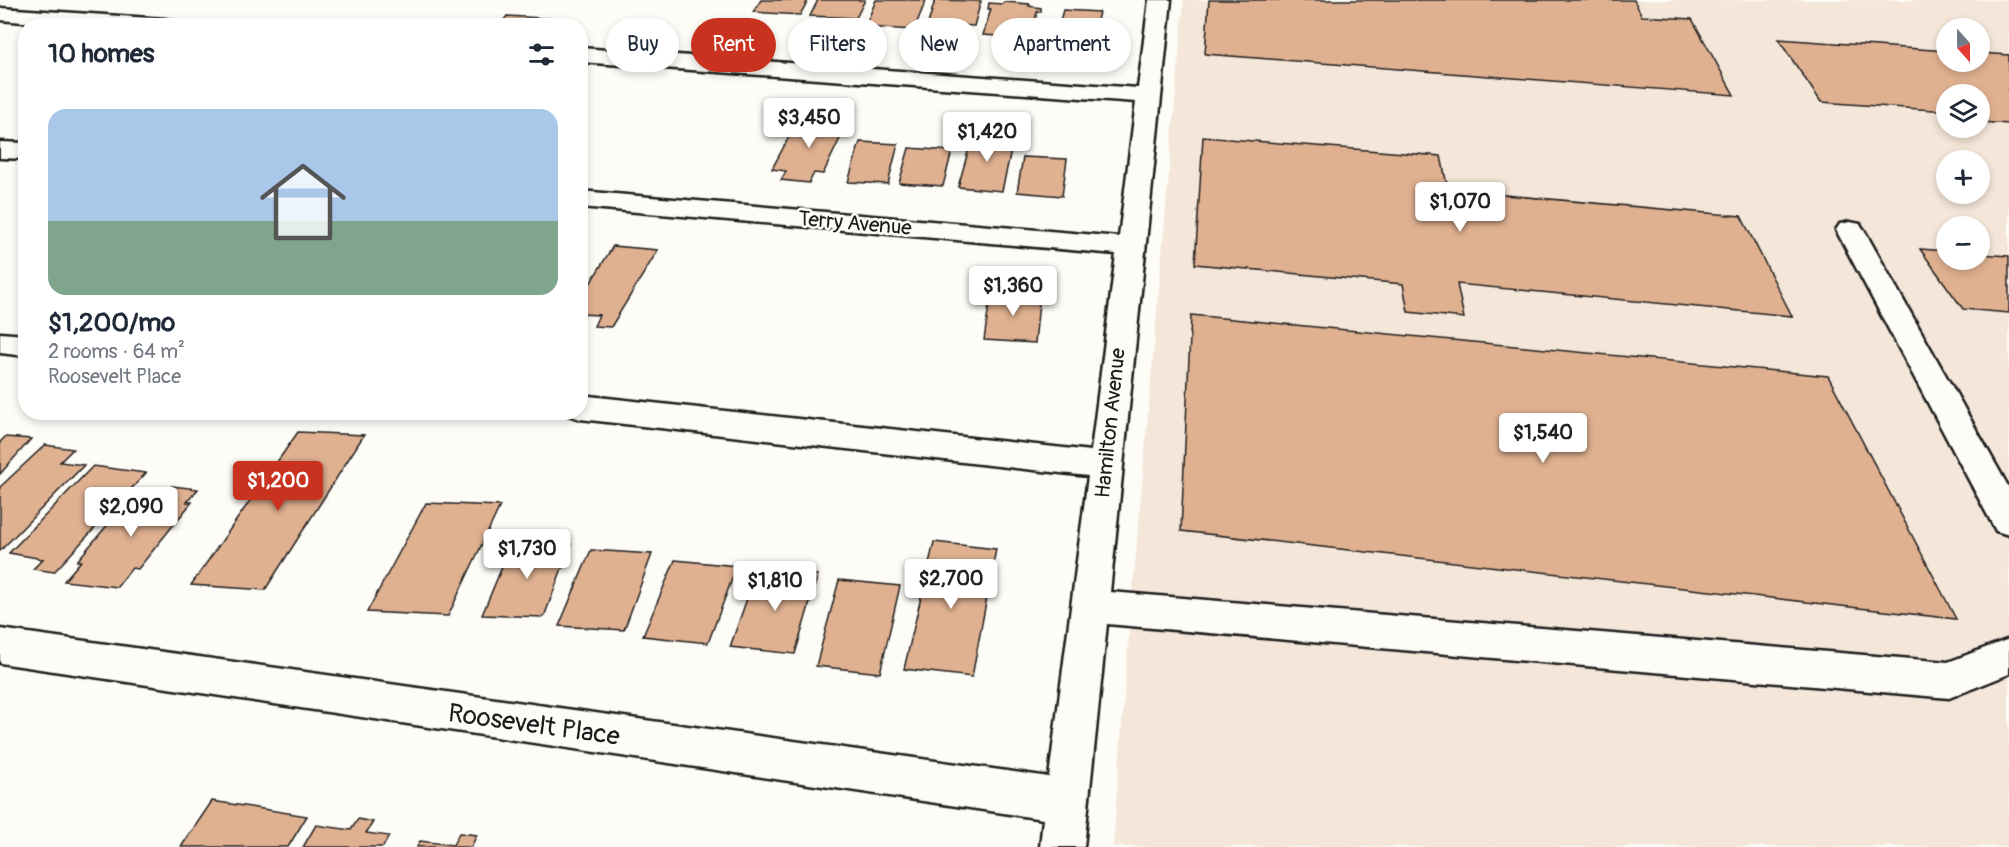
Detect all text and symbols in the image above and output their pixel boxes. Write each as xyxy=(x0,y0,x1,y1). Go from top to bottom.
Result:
chip: Buy xyxy=(606,18,679,72)
chip: Rent xyxy=(691,18,776,72)
chip: Filters xyxy=(788,18,887,72)
chip: New xyxy=(899,18,979,72)
chip: Apartment xyxy=(991,18,1131,72)
north arrow xyxy=(1936,18,1990,72)
map controls xyxy=(1936,18,1990,270)
text: 10 homes xyxy=(48,38,154,70)
icon: filters xyxy=(525,38,558,71)
button: layers xyxy=(1936,84,1990,138)
pin: $3,450 xyxy=(760,98,858,149)
text: $3,450 xyxy=(777,105,841,130)
pin: $1,420 xyxy=(938,112,1036,163)
text: $1,420 xyxy=(957,119,1017,144)
icon: home xyxy=(249,148,357,256)
button: + xyxy=(1936,150,1990,204)
pin: $1,070 xyxy=(1411,182,1509,233)
text: $1,070 xyxy=(1429,189,1491,214)
street label: Terry Avenue xyxy=(797,205,913,242)
button: − xyxy=(1936,216,1990,270)
pin: $1,360 xyxy=(964,266,1062,317)
text: $1,360 xyxy=(983,273,1043,298)
text: $1,200/mo xyxy=(48,307,175,339)
text: 2 rooms · 64 m² xyxy=(48,339,185,364)
street label: Hamilton Avenue xyxy=(1089,346,1132,500)
text: Roosevelt Place xyxy=(48,364,181,389)
pin: $1,540 xyxy=(1494,413,1592,464)
text: $1,540 xyxy=(1513,420,1573,445)
pin: $1,200 xyxy=(229,461,327,512)
text: $1,200 xyxy=(247,468,309,493)
pin: $2,090 xyxy=(82,487,180,538)
text: $2,090 xyxy=(99,494,163,519)
pin: $1,730 xyxy=(478,529,576,580)
text: $1,730 xyxy=(497,536,557,561)
pin: $2,700 xyxy=(902,559,1000,610)
pin: $1,810 xyxy=(726,561,824,612)
text: $2,700 xyxy=(919,566,984,591)
text: $1,810 xyxy=(747,568,803,593)
street label: Roosevelt Place xyxy=(446,697,622,753)

